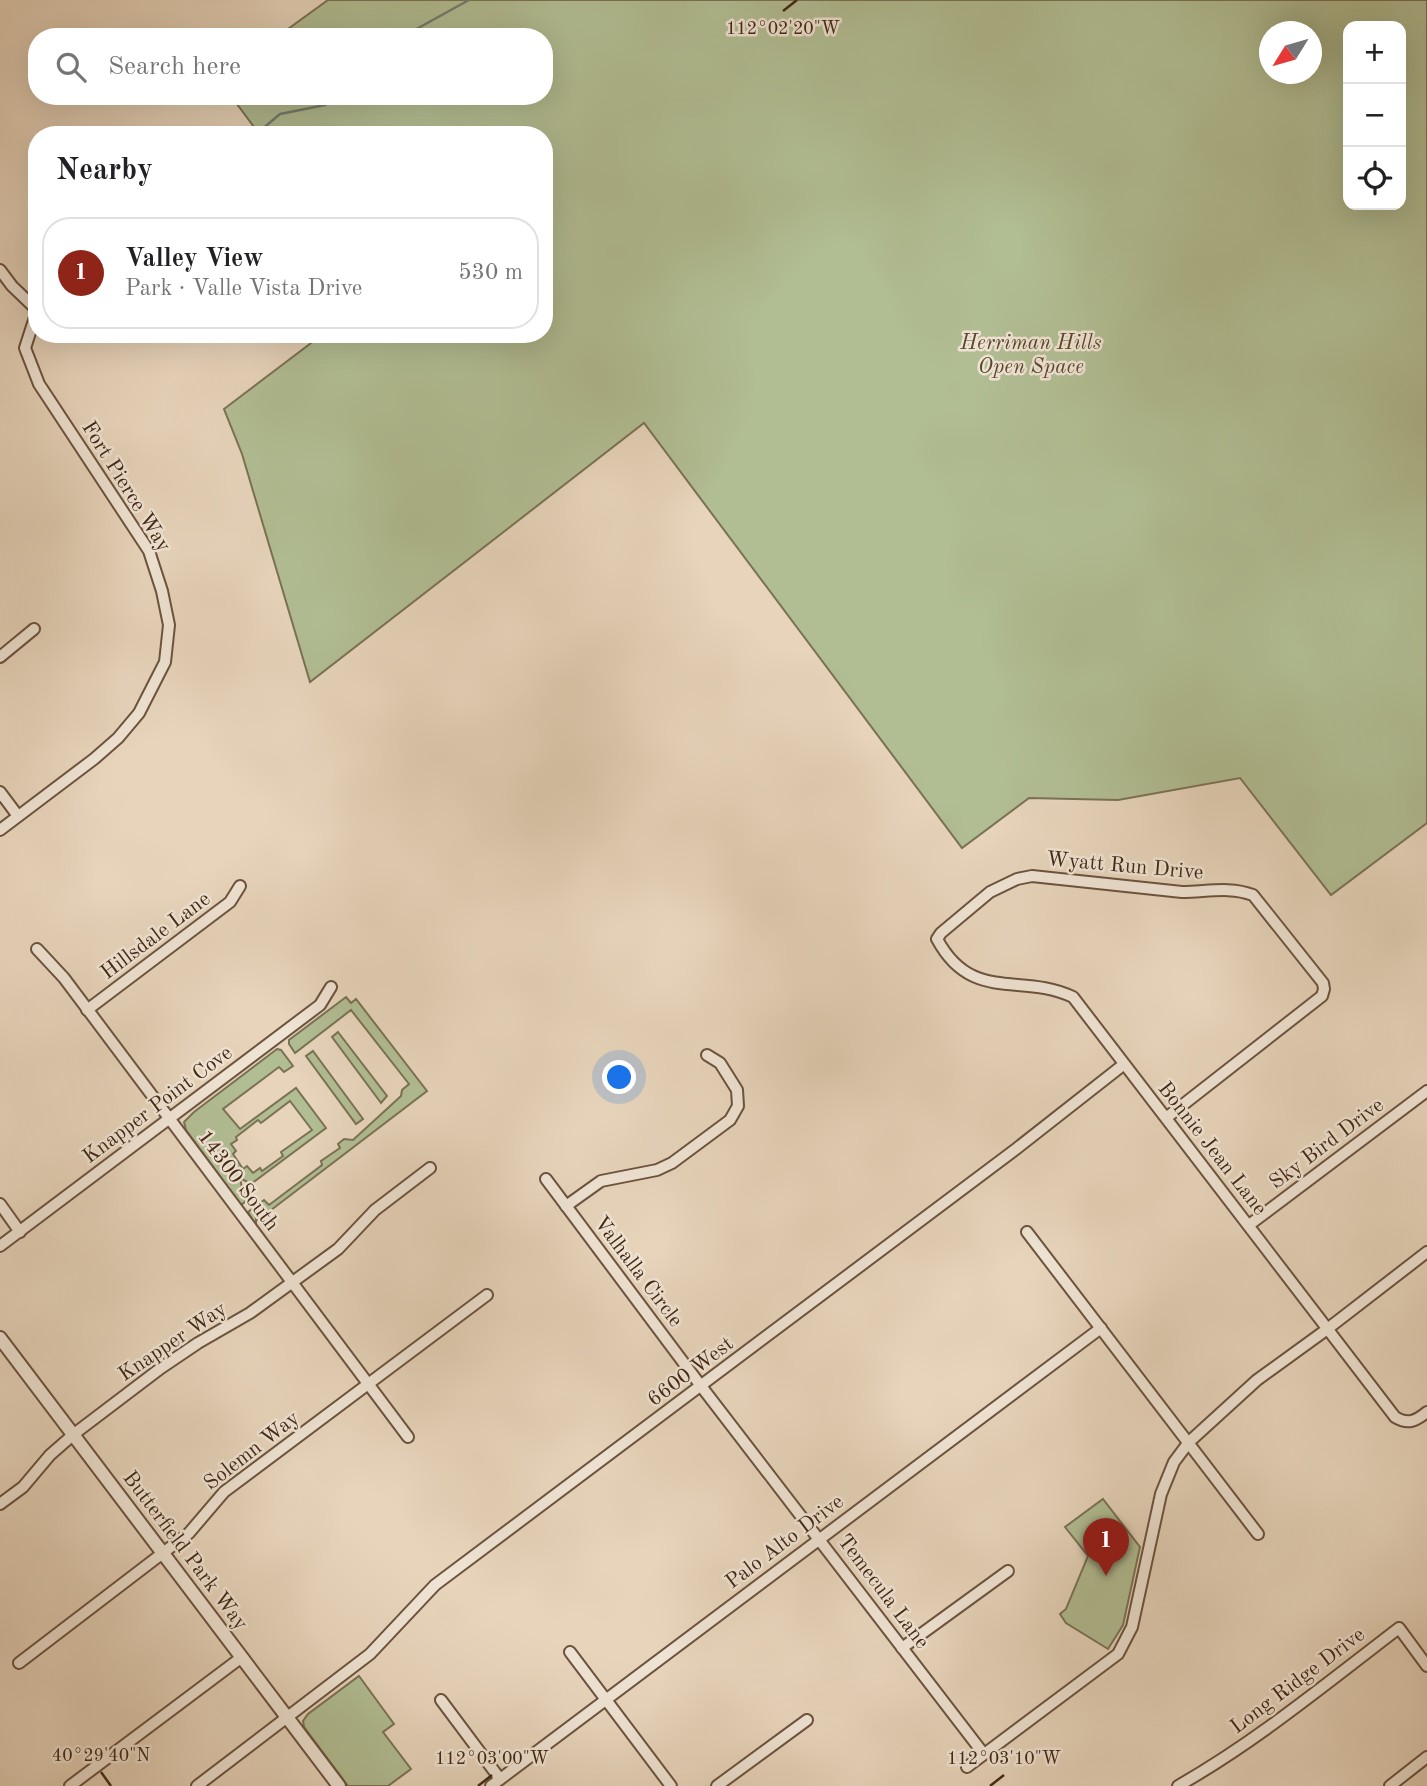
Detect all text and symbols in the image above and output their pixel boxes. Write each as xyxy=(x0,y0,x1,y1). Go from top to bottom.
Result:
text: 112°02'20"W xyxy=(726,20,840,38)
north arrow xyxy=(1259,21,1322,84)
map controls xyxy=(1343,21,1406,210)
button: + xyxy=(1343,21,1406,84)
search box xyxy=(28,28,553,105)
icon: search xyxy=(52,48,90,86)
text: Search here xyxy=(108,54,241,80)
button: − xyxy=(1343,84,1406,147)
button: locate xyxy=(1343,147,1406,210)
text: Nearby xyxy=(56,156,153,186)
text: Valley View xyxy=(125,246,264,272)
text: 1 xyxy=(74,261,88,284)
text: 530 m xyxy=(458,261,523,284)
text: Park · Valle Vista Drive xyxy=(125,277,362,300)
park label: Herriman Hills Open Space xyxy=(959,333,1102,378)
street label: Fort Pierce Way xyxy=(77,418,174,556)
street label: Wyatt Run Drive xyxy=(1045,849,1204,884)
street label: Hillsdale Lane xyxy=(97,888,214,984)
street label: Knapper Point Cove xyxy=(79,1042,236,1168)
your location xyxy=(602,1060,636,1094)
street label: Bonnie Jean Lane xyxy=(1153,1078,1270,1220)
street label: Sky Bird Drive xyxy=(1266,1095,1388,1194)
street label: 14300 South xyxy=(193,1127,282,1235)
street label: Valhalla Circle xyxy=(589,1213,686,1331)
street label: Knapper Way xyxy=(115,1298,231,1386)
street label: 6600 West xyxy=(644,1333,738,1411)
street label: Solemn Way xyxy=(200,1408,304,1495)
street label: Butterfield Park Way xyxy=(118,1468,251,1634)
street label: Palo Alto Drive xyxy=(722,1491,848,1593)
pin: 1 xyxy=(1083,1518,1129,1576)
street label: Temecula Lane xyxy=(833,1531,933,1653)
street label: Long Ridge Drive xyxy=(1227,1624,1369,1738)
text: 40°29'40"N xyxy=(52,1747,150,1765)
text: 112°03'00"W xyxy=(435,1750,549,1768)
text: 112°03'10"W xyxy=(947,1750,1061,1768)

